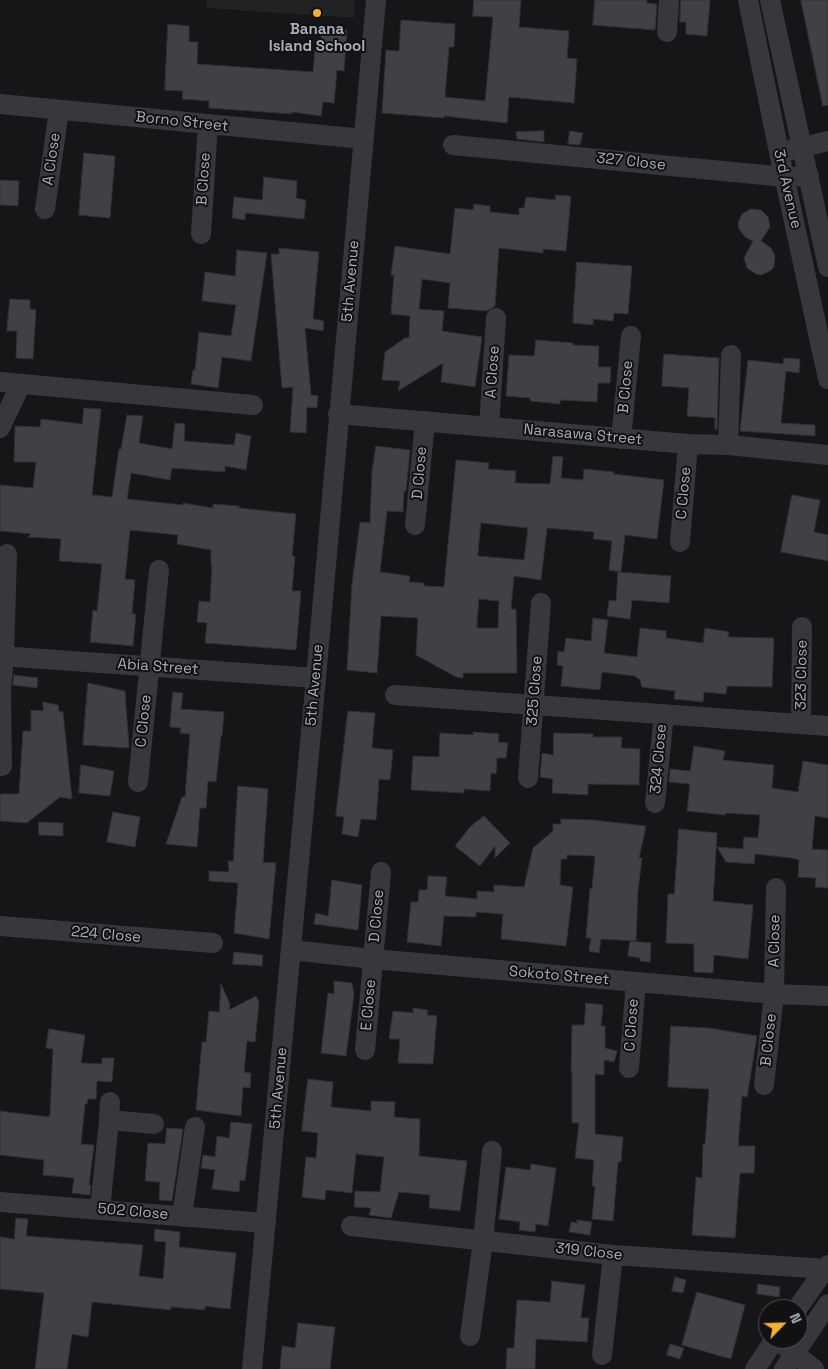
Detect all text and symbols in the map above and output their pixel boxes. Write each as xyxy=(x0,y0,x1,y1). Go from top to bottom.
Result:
marker: Banana Island School xyxy=(311,7,323,19)
place label: Banana Island School xyxy=(269,21,365,56)
street label: Borno Street xyxy=(135,108,229,136)
street label: A Close xyxy=(39,132,65,186)
street label: 3rd Avenue xyxy=(769,148,805,230)
street label: 327 Close xyxy=(595,149,667,175)
street label: B Close xyxy=(193,152,215,206)
street label: 5th Avenue xyxy=(338,239,364,323)
street label: A Close xyxy=(482,345,504,399)
street label: B Close xyxy=(615,360,637,414)
street label: Narasawa Street xyxy=(523,421,643,449)
street label: D Close xyxy=(409,446,431,500)
street label: C Close xyxy=(673,466,695,520)
street label: 323 Close xyxy=(792,640,812,710)
street label: 5th Avenue xyxy=(302,643,328,727)
street label: Abia Street xyxy=(117,655,199,679)
street label: 325 Close xyxy=(524,655,546,727)
street label: C Close xyxy=(132,694,156,748)
street label: 324 Close xyxy=(647,723,671,795)
street label: D Close xyxy=(366,889,388,943)
street label: A Close xyxy=(766,915,784,967)
street label: 224 Close xyxy=(70,923,142,947)
street label: Sokoto Street xyxy=(508,963,610,989)
street label: E Close xyxy=(358,978,380,1032)
street label: C Close xyxy=(621,998,643,1052)
street label: B Close xyxy=(757,1013,781,1067)
street label: 5th Avenue xyxy=(266,1046,292,1130)
street label: 502 Close xyxy=(97,1200,169,1224)
street label: 319 Close xyxy=(554,1240,624,1264)
north arrow xyxy=(758,1299,808,1349)
text: N xyxy=(786,1310,806,1326)

